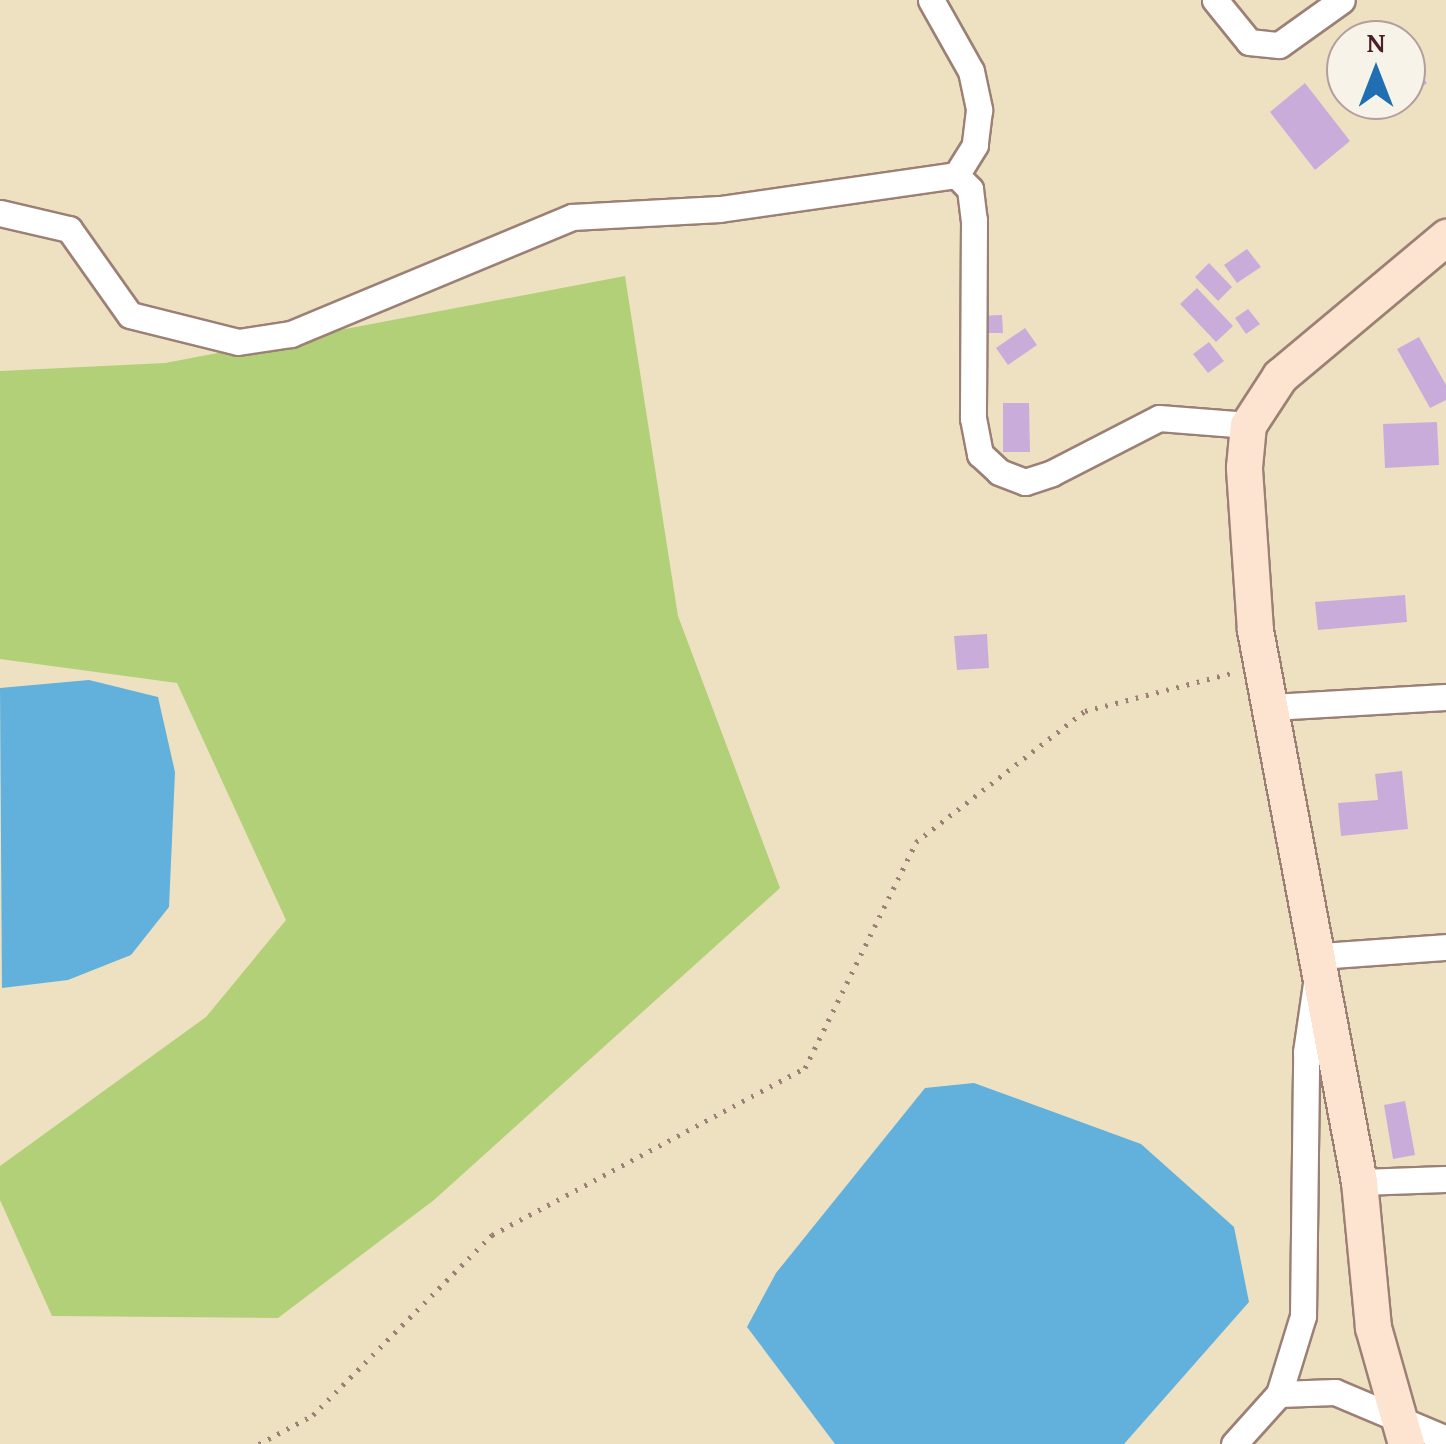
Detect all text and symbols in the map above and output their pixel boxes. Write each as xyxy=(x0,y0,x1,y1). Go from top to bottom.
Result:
north arrow xyxy=(1326,20,1426,120)
text: N xyxy=(1367,21,1385,62)

